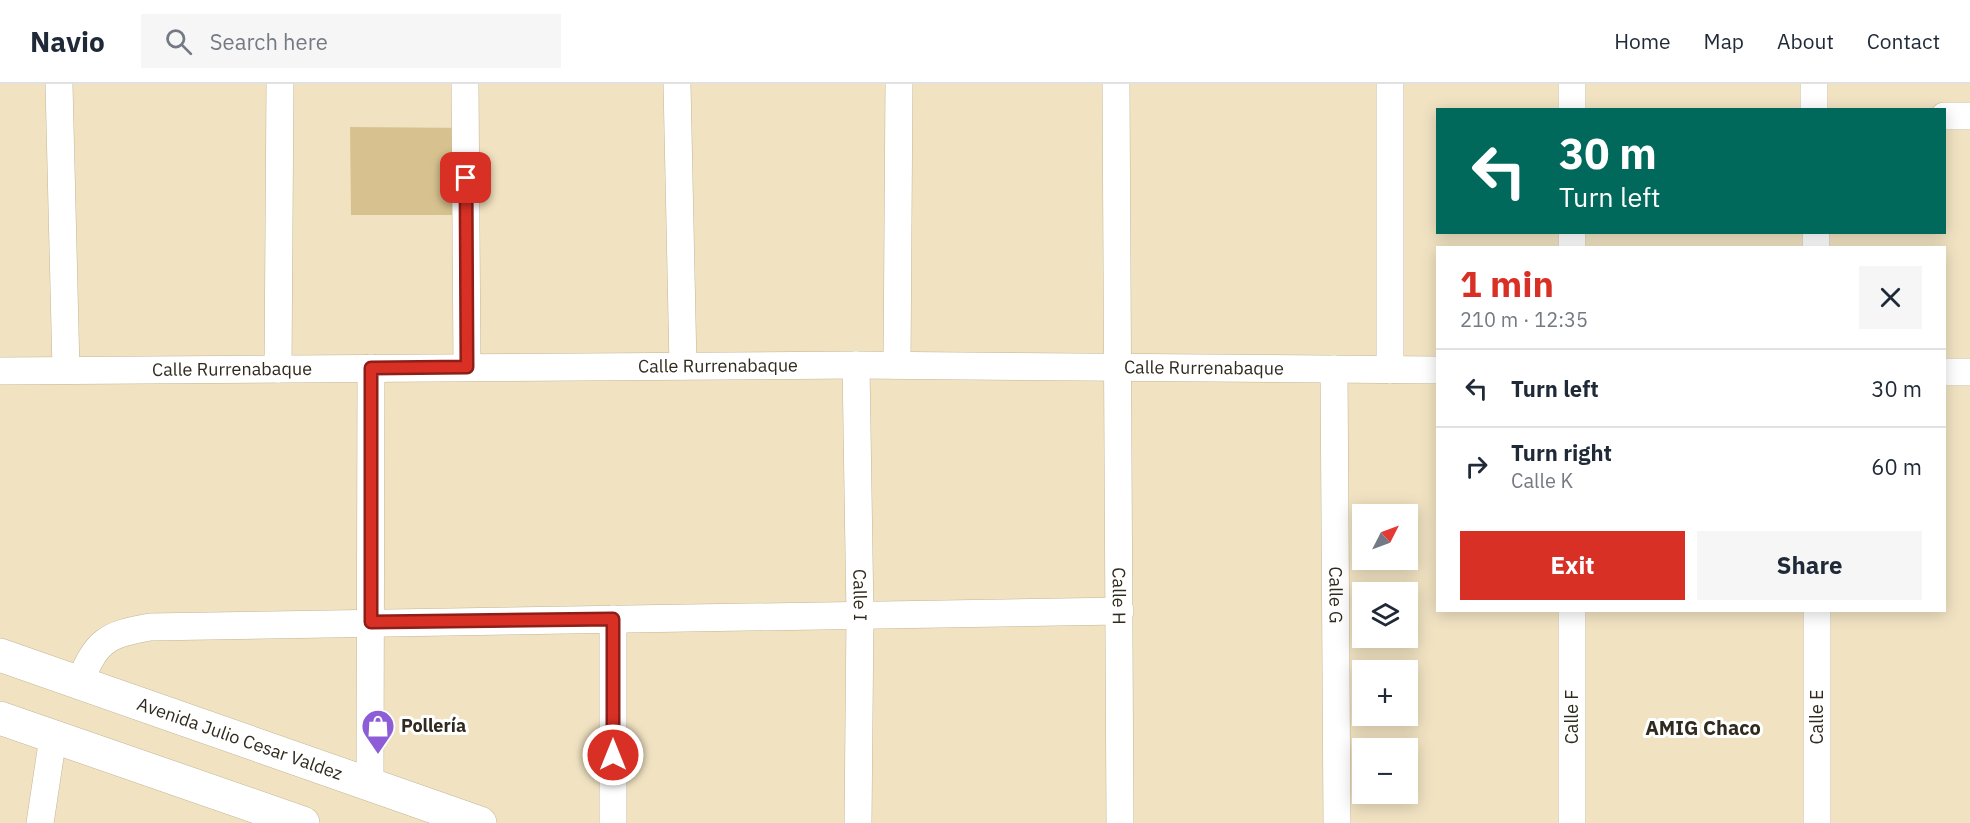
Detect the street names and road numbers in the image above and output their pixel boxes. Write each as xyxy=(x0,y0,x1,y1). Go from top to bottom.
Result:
street label: Calle Rurrenabaque xyxy=(638,353,798,378)
street label: Calle Rurrenabaque xyxy=(1124,355,1284,380)
street label: Calle Rurrenabaque xyxy=(152,357,312,381)
street label: Calle G xyxy=(1324,566,1348,624)
street label: Calle H xyxy=(1108,567,1131,625)
street label: Calle I xyxy=(848,569,872,621)
street label: Calle E xyxy=(1805,689,1828,745)
street label: Calle F xyxy=(1560,690,1583,744)
street label: Avenida Julio Cesar Valdez xyxy=(134,692,346,785)

